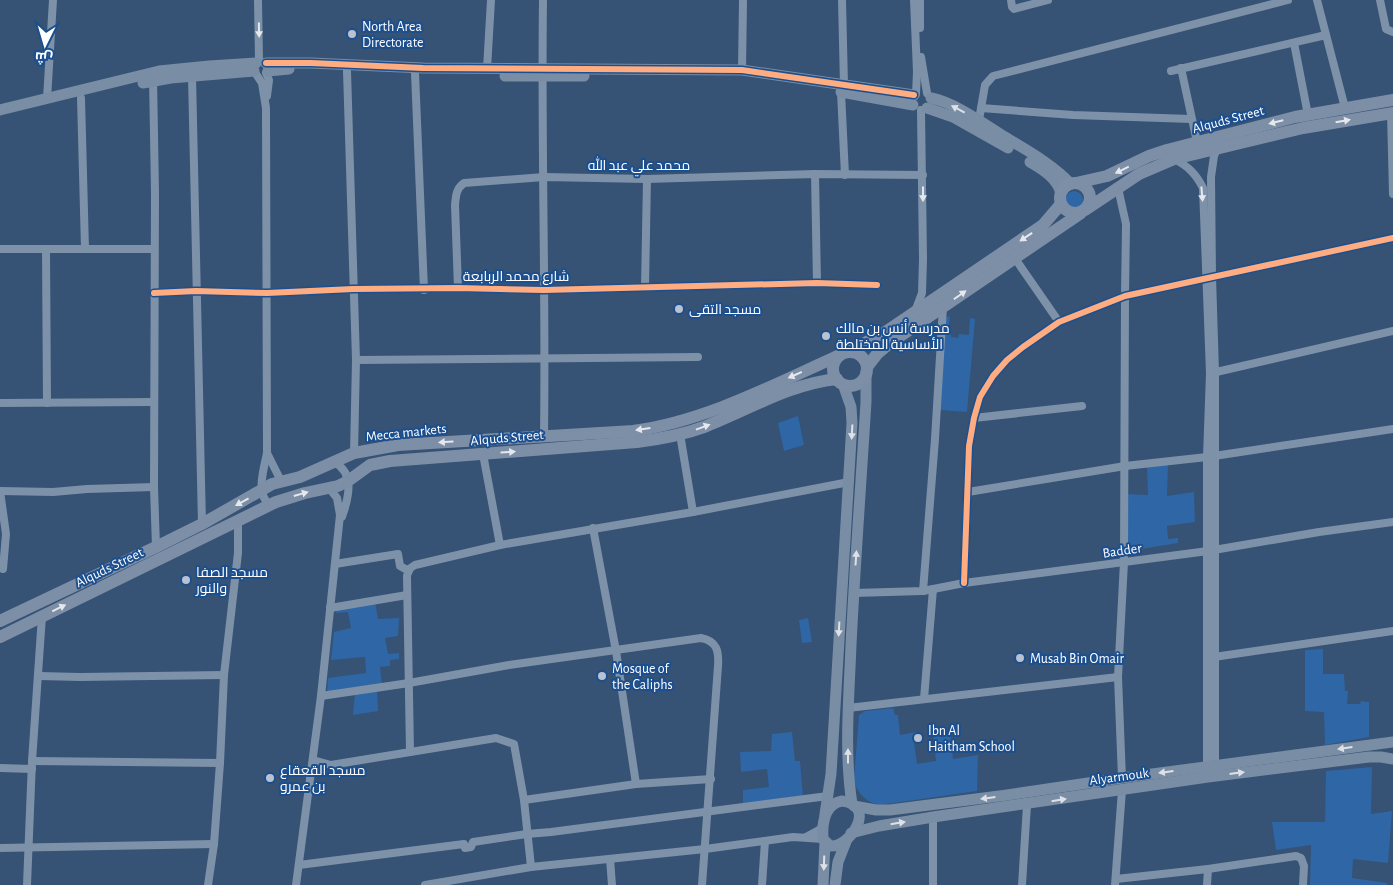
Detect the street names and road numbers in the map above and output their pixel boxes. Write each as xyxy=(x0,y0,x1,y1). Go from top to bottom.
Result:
street label: Alquds Street xyxy=(1191,104,1266,136)
street label: محمد علي عبد الله xyxy=(588,156,690,177)
street label: شارع محمد الربابعة xyxy=(463,270,569,285)
street label: Mecca markets xyxy=(365,422,447,444)
street label: Alquds Street xyxy=(470,428,545,448)
street label: Badder xyxy=(1102,541,1143,561)
street label: Alquds Street xyxy=(73,545,146,590)
street label: Alyarmouk xyxy=(1089,766,1150,788)

